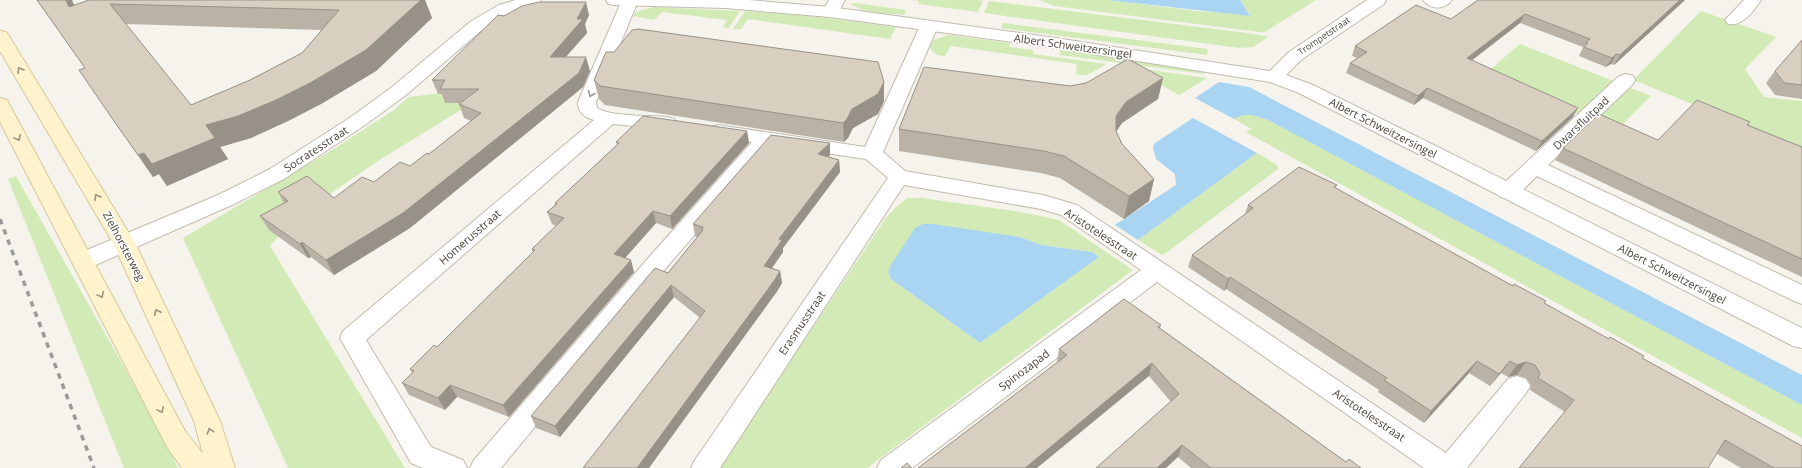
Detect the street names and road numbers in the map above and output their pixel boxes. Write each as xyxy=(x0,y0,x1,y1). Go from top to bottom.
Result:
street label: Trompetstraat xyxy=(1295,13,1352,58)
street label: Albert Schweitzersingel xyxy=(1013,30,1133,61)
street label: Dwarsfluitpad xyxy=(1549,93,1612,153)
street label: Albert Schweitzersingel xyxy=(1327,94,1440,161)
street label: Socratesstraat xyxy=(281,122,351,175)
street label: Aristotelesstraat xyxy=(1062,204,1141,263)
street label: Homerusstraat xyxy=(436,206,504,268)
street label: Zielhorsterweg xyxy=(100,209,149,283)
street label: Albert Schweitzersingel xyxy=(1616,240,1729,307)
street label: Erasmusstraat xyxy=(775,288,829,358)
street label: Spinozapad xyxy=(995,346,1052,394)
street label: Aristotelesstraat xyxy=(1330,385,1408,444)

